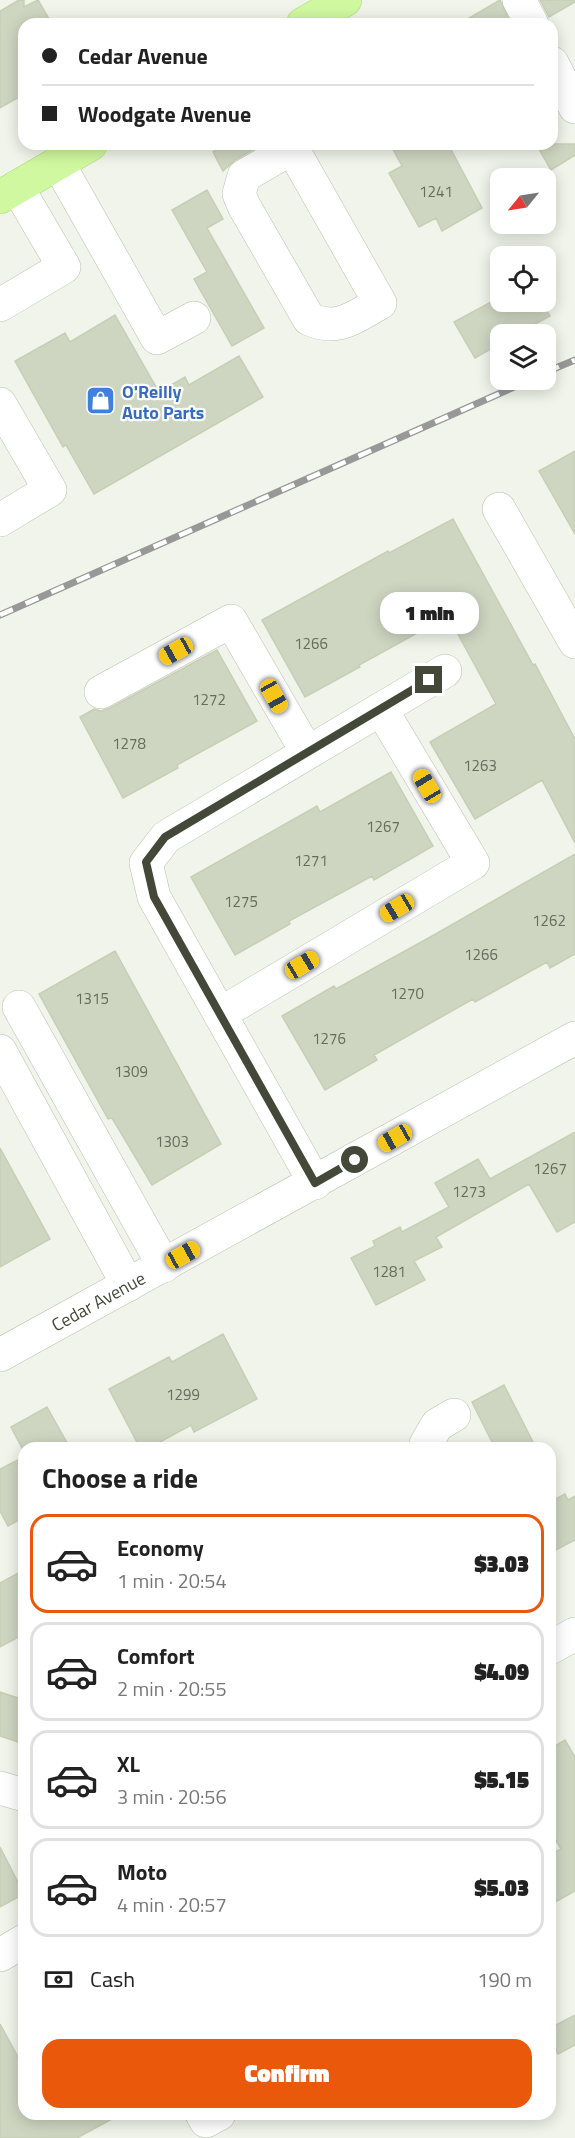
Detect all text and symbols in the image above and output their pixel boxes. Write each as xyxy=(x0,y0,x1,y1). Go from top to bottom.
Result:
text: Cedar Avenue xyxy=(78,39,208,73)
text: Woodgate Avenue xyxy=(78,97,251,131)
north arrow xyxy=(490,168,556,234)
map controls xyxy=(490,168,556,390)
house number: 1241 xyxy=(419,180,453,203)
button: locate xyxy=(490,246,556,312)
button: layers xyxy=(490,324,556,390)
place label: O'Reilly Auto Parts xyxy=(122,378,204,426)
shop icon: O'Reilly Auto Parts xyxy=(85,385,117,417)
callout: 1 min xyxy=(380,593,478,635)
text: 1 min xyxy=(405,597,454,628)
house number: 1266 xyxy=(294,632,328,655)
car xyxy=(156,634,196,668)
route end xyxy=(415,666,442,693)
car xyxy=(257,676,291,716)
house number: 1272 xyxy=(192,688,226,711)
house number: 1278 xyxy=(112,732,146,755)
house number: 1263 xyxy=(463,754,497,777)
car xyxy=(410,766,444,806)
house number: 1267 xyxy=(366,815,400,838)
house number: 1271 xyxy=(294,849,328,872)
house number: 1275 xyxy=(224,890,258,913)
car xyxy=(377,891,417,925)
house number: 1262 xyxy=(532,909,566,932)
house number: 1266 xyxy=(464,943,498,966)
car xyxy=(282,948,322,982)
house number: 1270 xyxy=(390,982,424,1005)
house number: 1315 xyxy=(75,987,109,1010)
house number: 1276 xyxy=(312,1027,346,1050)
house number: 1309 xyxy=(114,1060,148,1083)
car xyxy=(375,1121,415,1155)
house number: 1303 xyxy=(155,1130,189,1153)
route start xyxy=(341,1146,368,1173)
house number: 1267 xyxy=(533,1157,567,1180)
house number: 1273 xyxy=(452,1180,486,1203)
car xyxy=(163,1238,203,1272)
house number: 1281 xyxy=(372,1260,406,1283)
street label: Cedar Avenue xyxy=(46,1264,150,1338)
house number: 1299 xyxy=(166,1383,200,1406)
text: Choose a ride xyxy=(42,1457,198,1498)
text: Economy xyxy=(117,1531,204,1565)
icon: car xyxy=(45,1537,99,1591)
text: $3.03 xyxy=(474,1547,529,1581)
text: 1 min · 20:54 xyxy=(117,1565,227,1596)
text: Comfort xyxy=(117,1639,195,1673)
icon: car xyxy=(45,1645,99,1699)
text: $4.09 xyxy=(474,1655,529,1689)
text: 2 min · 20:55 xyxy=(117,1673,227,1704)
text: XL xyxy=(117,1747,140,1781)
icon: car xyxy=(45,1753,99,1807)
text: $5.15 xyxy=(474,1763,529,1797)
text: 3 min · 20:56 xyxy=(117,1781,227,1812)
text: Moto xyxy=(117,1855,167,1889)
icon: car xyxy=(45,1861,99,1915)
text: $5.03 xyxy=(474,1871,529,1905)
text: 4 min · 20:57 xyxy=(117,1889,227,1920)
text: Cash xyxy=(90,1962,135,1996)
icon: cash xyxy=(42,1963,75,1996)
text: 190 m xyxy=(477,1964,532,1995)
button: Confirm xyxy=(42,2039,532,2108)

